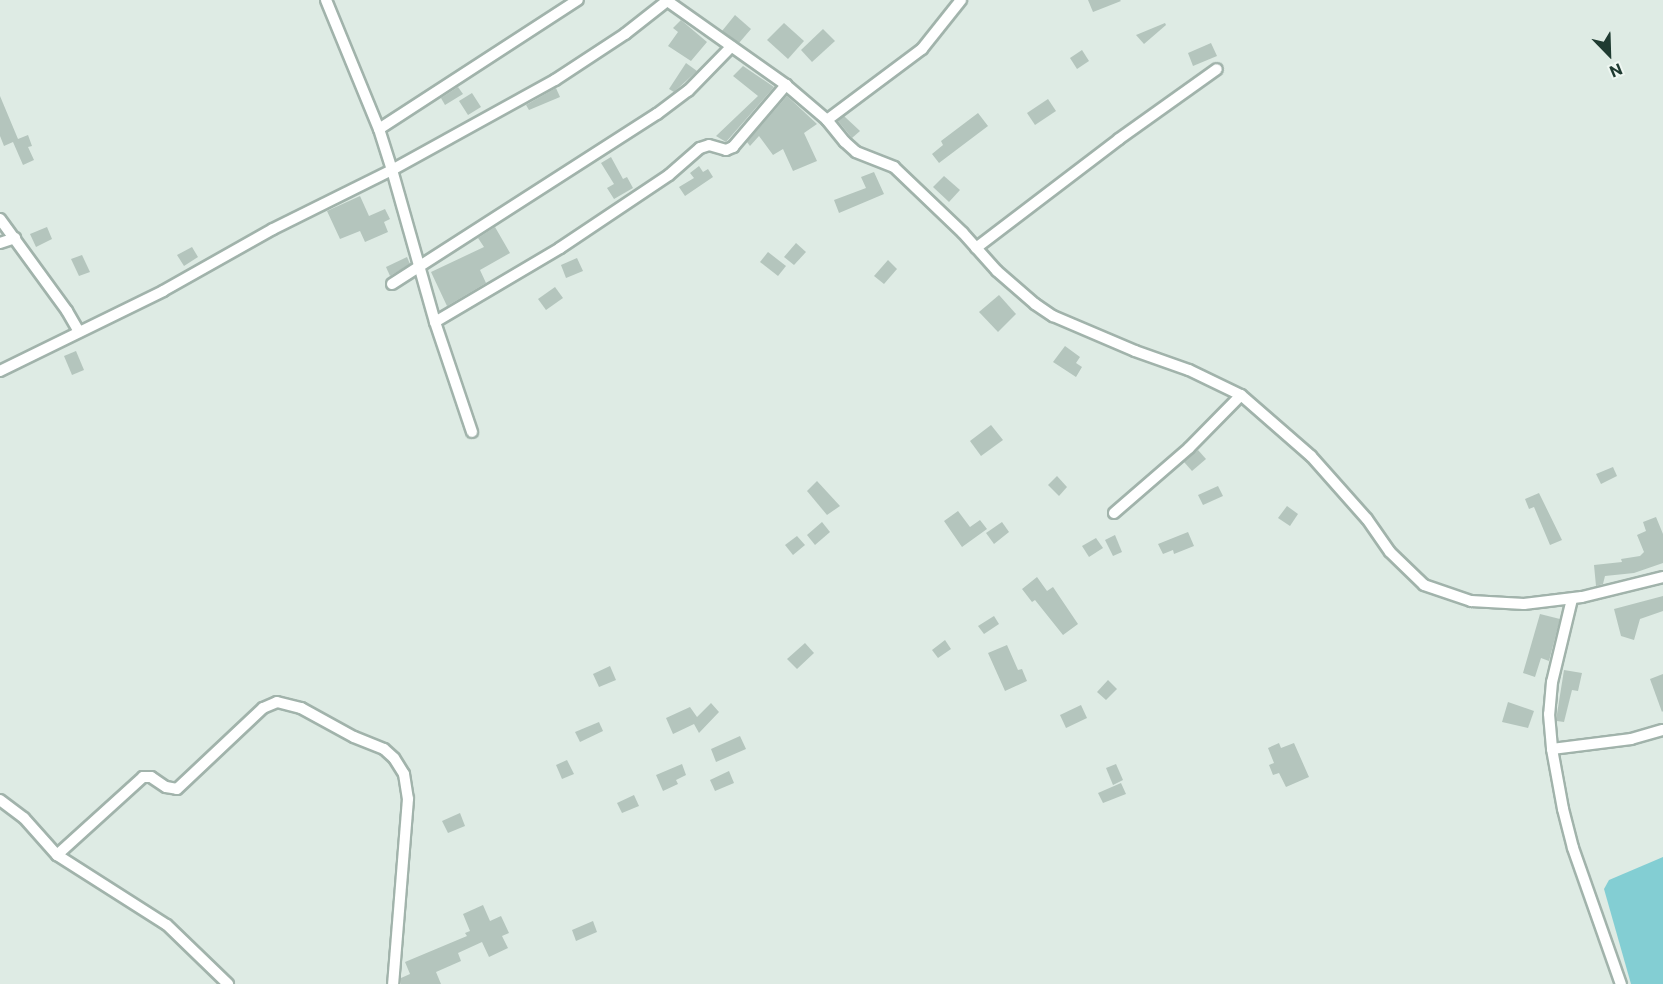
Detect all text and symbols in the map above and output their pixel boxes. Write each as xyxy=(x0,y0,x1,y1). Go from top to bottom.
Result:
north arrow xyxy=(1579,24,1639,84)
text: N xyxy=(1607,60,1625,82)

